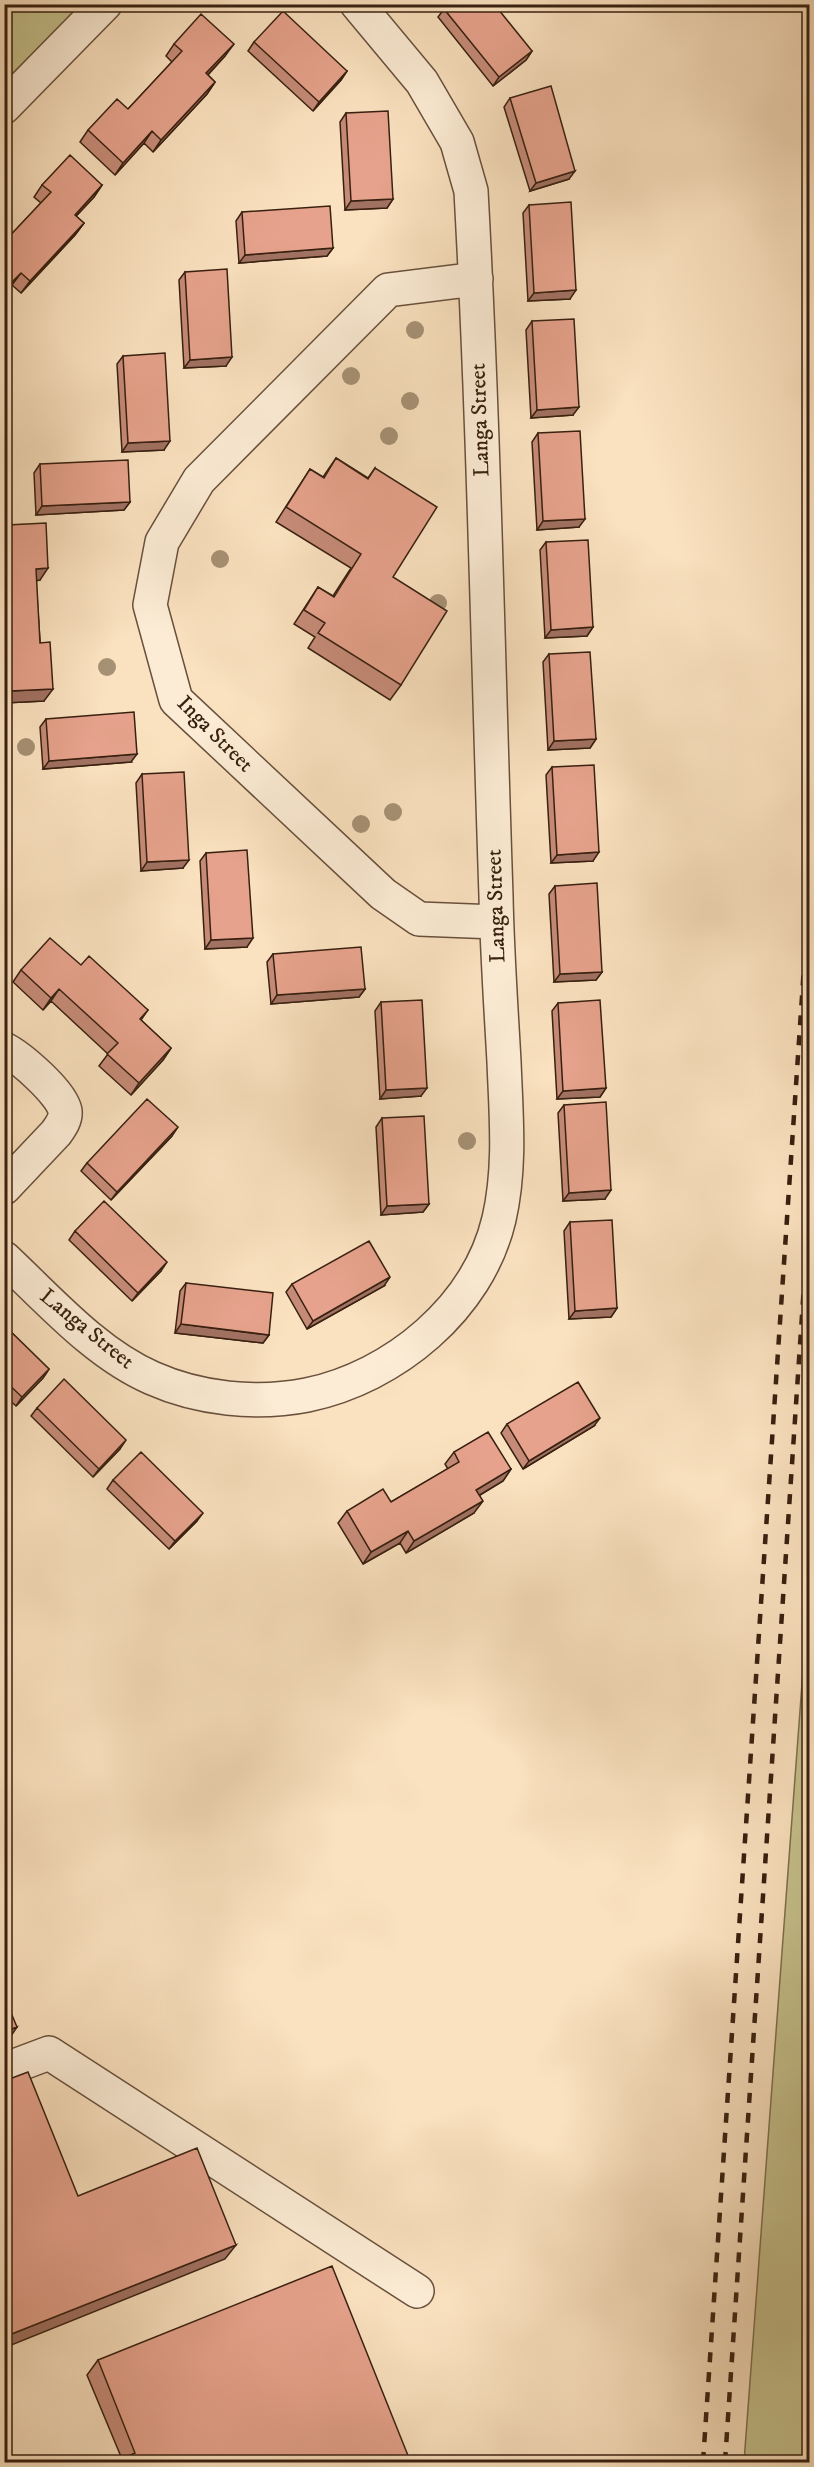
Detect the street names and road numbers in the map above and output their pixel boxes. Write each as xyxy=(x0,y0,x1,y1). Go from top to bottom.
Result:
street label: Langa Street xyxy=(465,363,495,477)
street label: Inga Street xyxy=(171,690,259,778)
street label: Langa Street xyxy=(481,849,511,963)
street label: Langa Street xyxy=(34,1283,140,1375)

